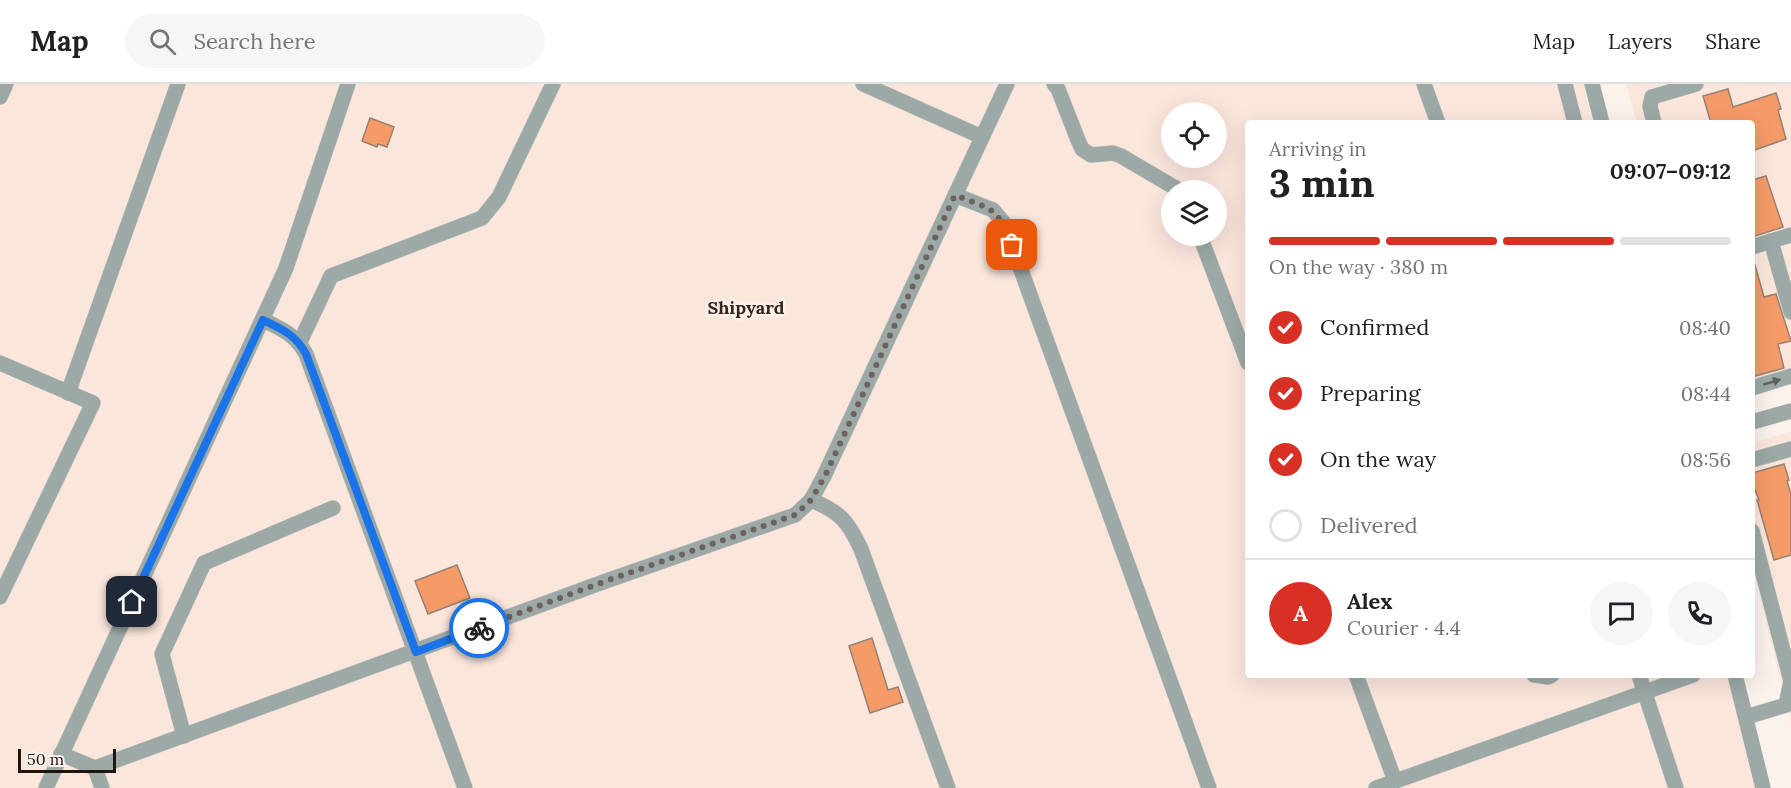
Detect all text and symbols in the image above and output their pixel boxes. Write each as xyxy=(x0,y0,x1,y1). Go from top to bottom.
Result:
search box xyxy=(125,14,545,68)
text: Map xyxy=(30,23,89,59)
icon: search xyxy=(146,25,179,58)
text: Search here xyxy=(194,27,316,55)
text: Map xyxy=(1532,28,1575,55)
text: Layers xyxy=(1608,28,1672,55)
text: Share xyxy=(1705,28,1761,55)
map controls xyxy=(1161,102,1227,246)
button: locate xyxy=(1161,102,1227,168)
text: Arriving in xyxy=(1269,136,1366,161)
text: 09:07–09:12 xyxy=(1610,157,1731,185)
text: 3 min xyxy=(1269,158,1375,208)
button: layers xyxy=(1161,180,1227,246)
pin xyxy=(986,219,1037,270)
icon: bag xyxy=(995,228,1028,261)
text: On the way · 380 m xyxy=(1269,254,1448,279)
district label: Shipyard xyxy=(708,296,785,319)
icon: check xyxy=(1269,311,1302,344)
text: Confirmed xyxy=(1320,313,1429,341)
text: 08:40 xyxy=(1679,315,1731,340)
icon: check xyxy=(1269,377,1302,410)
one-way arrow xyxy=(1763,377,1781,386)
text: Preparing xyxy=(1320,379,1420,407)
text: 08:44 xyxy=(1681,381,1731,406)
icon: check xyxy=(1269,443,1302,476)
text: On the way xyxy=(1320,445,1436,473)
text: 08:56 xyxy=(1680,447,1731,472)
text: Delivered xyxy=(1320,511,1418,539)
pin xyxy=(106,576,157,627)
button: chat xyxy=(1590,582,1653,645)
button: phone xyxy=(1668,582,1731,645)
icon: home xyxy=(115,585,148,618)
text: Alex xyxy=(1347,587,1392,615)
courier xyxy=(449,598,509,658)
text: A xyxy=(1293,599,1308,627)
icon: bike xyxy=(463,612,496,645)
text: Courier · 4.4 xyxy=(1347,615,1461,640)
scale bar xyxy=(18,746,116,774)
text: 50 m xyxy=(27,749,64,769)

